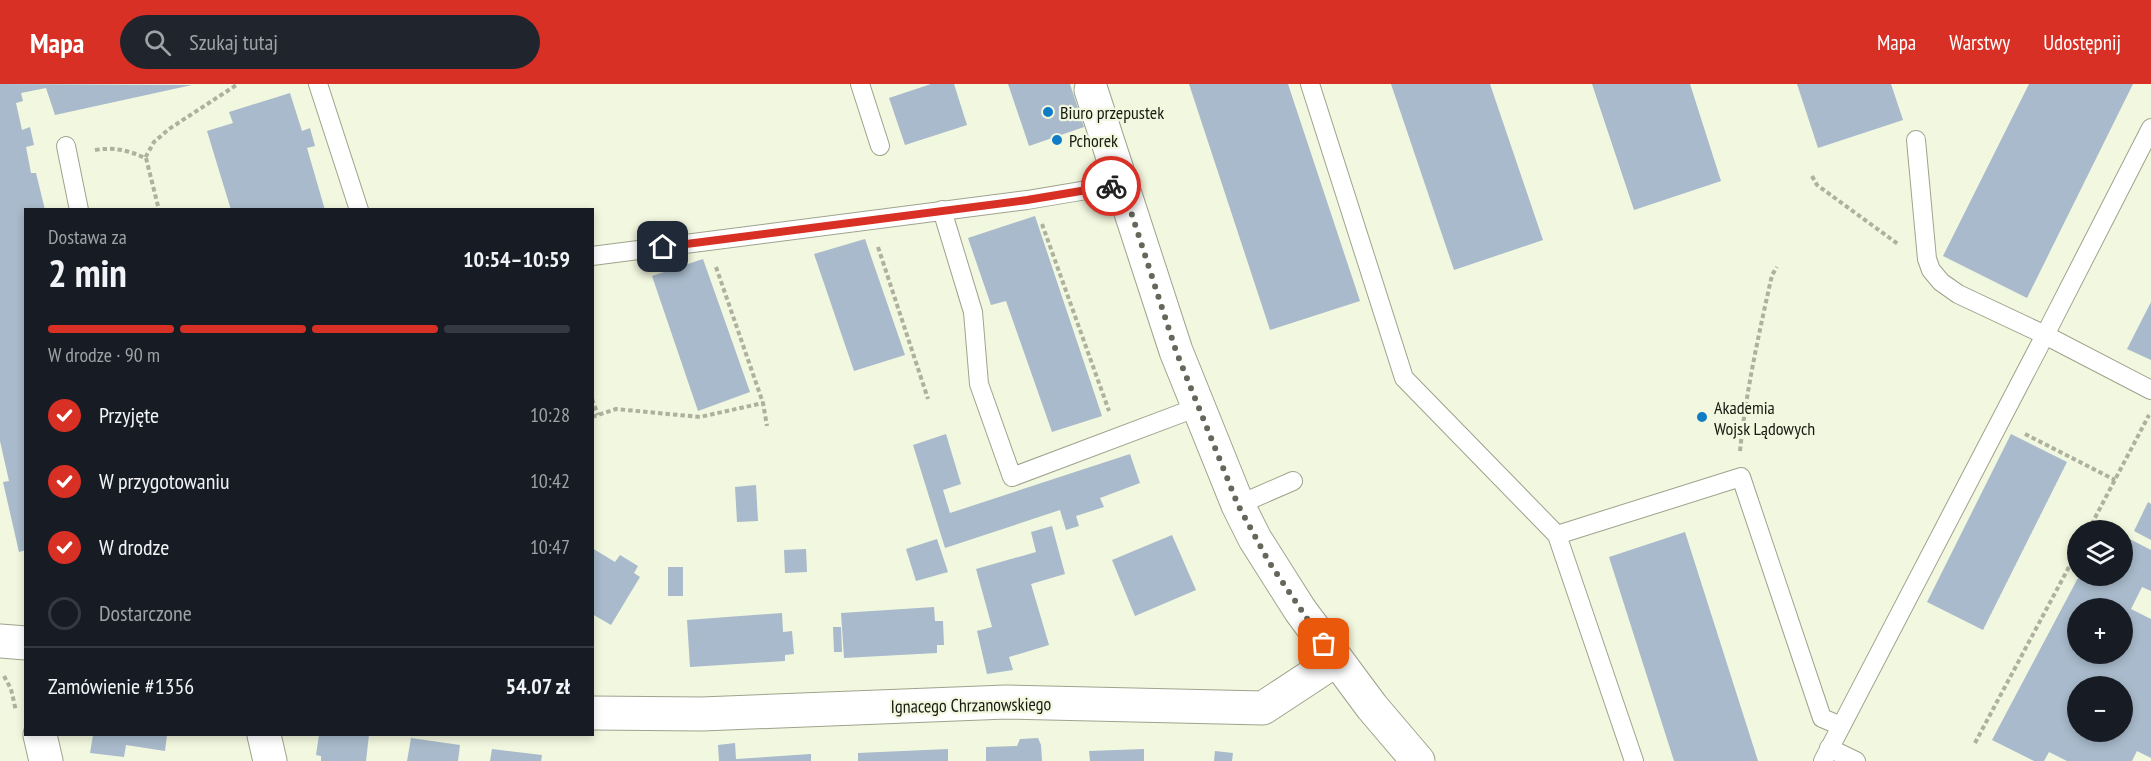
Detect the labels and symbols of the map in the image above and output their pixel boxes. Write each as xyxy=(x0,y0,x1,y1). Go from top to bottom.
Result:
place label: Biuro przepustek xyxy=(1060,101,1164,124)
marker: Biuro przepustek xyxy=(1041,105,1055,119)
place label: Pchorek xyxy=(1069,129,1118,152)
marker: Pchorek xyxy=(1050,133,1064,147)
courier xyxy=(1081,156,1141,216)
pin xyxy=(637,221,688,272)
place label: Akademia Wojsk Lądowych xyxy=(1714,396,1815,440)
marker: Akademia Wojsk Lądowych xyxy=(1695,410,1709,424)
pin xyxy=(1298,618,1349,669)
street label: Ignacego Chrzanowskiego xyxy=(891,692,1052,718)

